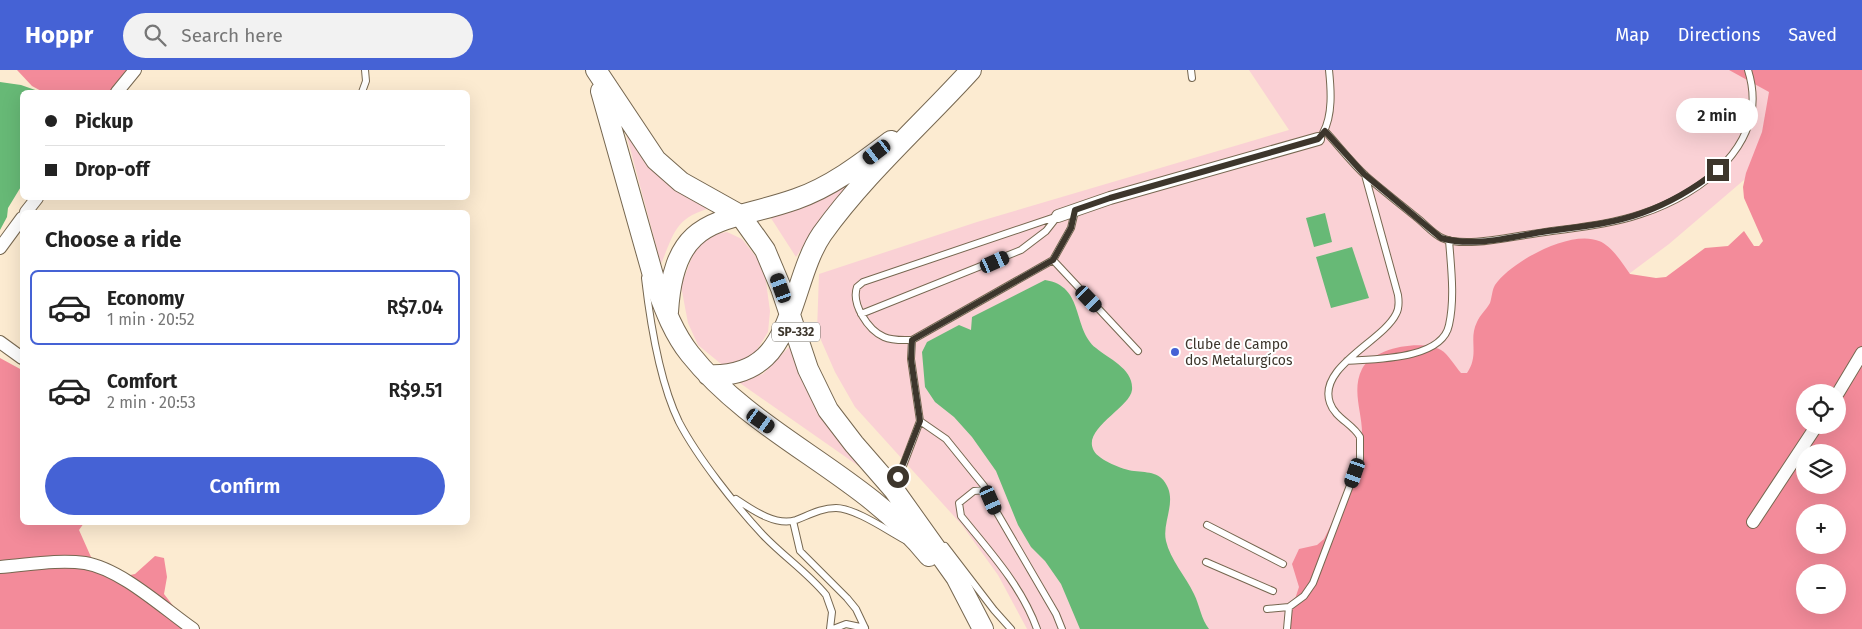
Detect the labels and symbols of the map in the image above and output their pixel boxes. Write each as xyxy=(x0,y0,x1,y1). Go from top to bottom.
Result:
callout: 2 min xyxy=(1677,98,1759,132)
car xyxy=(860,137,893,167)
route end xyxy=(1707,159,1729,181)
car xyxy=(978,249,1011,275)
car xyxy=(768,271,793,305)
car xyxy=(1073,283,1104,315)
road number: SP-332 xyxy=(772,322,820,342)
place label: Clube de Campo dos Metalurgícos xyxy=(1185,336,1293,369)
marker: Clube de Campo dos Metalurgícos xyxy=(1169,346,1181,358)
car xyxy=(744,406,777,436)
car xyxy=(1343,456,1366,490)
route start xyxy=(887,466,909,488)
car xyxy=(978,483,1003,517)

